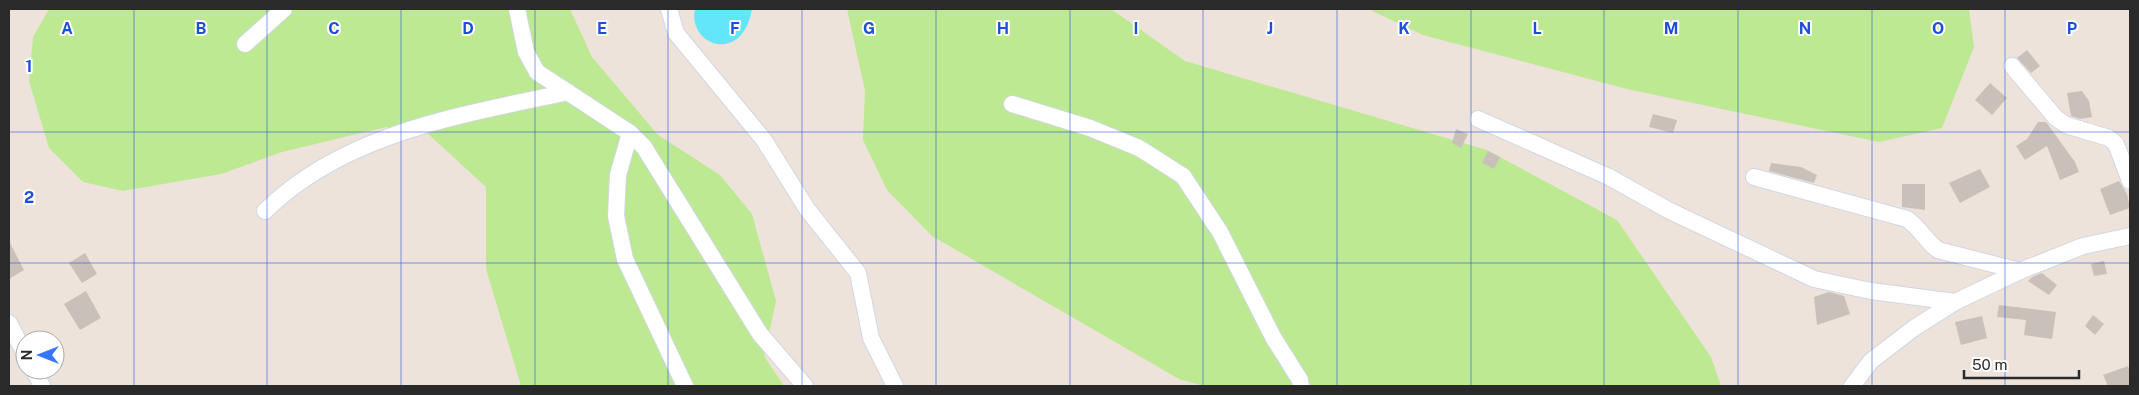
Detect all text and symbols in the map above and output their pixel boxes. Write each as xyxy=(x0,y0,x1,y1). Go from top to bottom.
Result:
text: A xyxy=(61,19,73,38)
text: B xyxy=(196,19,207,38)
text: C xyxy=(328,19,340,38)
text: D xyxy=(462,19,474,38)
text: E xyxy=(597,19,607,38)
text: F xyxy=(730,19,740,38)
text: G xyxy=(863,19,875,38)
text: H xyxy=(997,19,1009,38)
text: I xyxy=(1134,19,1138,38)
text: J xyxy=(1267,19,1273,38)
text: K xyxy=(1398,19,1410,38)
text: L xyxy=(1532,19,1542,38)
text: M xyxy=(1664,19,1678,38)
text: N xyxy=(1799,19,1811,38)
text: O xyxy=(1932,19,1944,38)
text: P xyxy=(2067,19,2077,38)
text: 1 xyxy=(26,57,32,76)
text: 2 xyxy=(24,188,34,207)
north arrow xyxy=(15,330,65,380)
scale bar xyxy=(1964,348,2079,380)
text: N xyxy=(19,350,35,360)
text: 50 m xyxy=(1972,356,2007,373)

